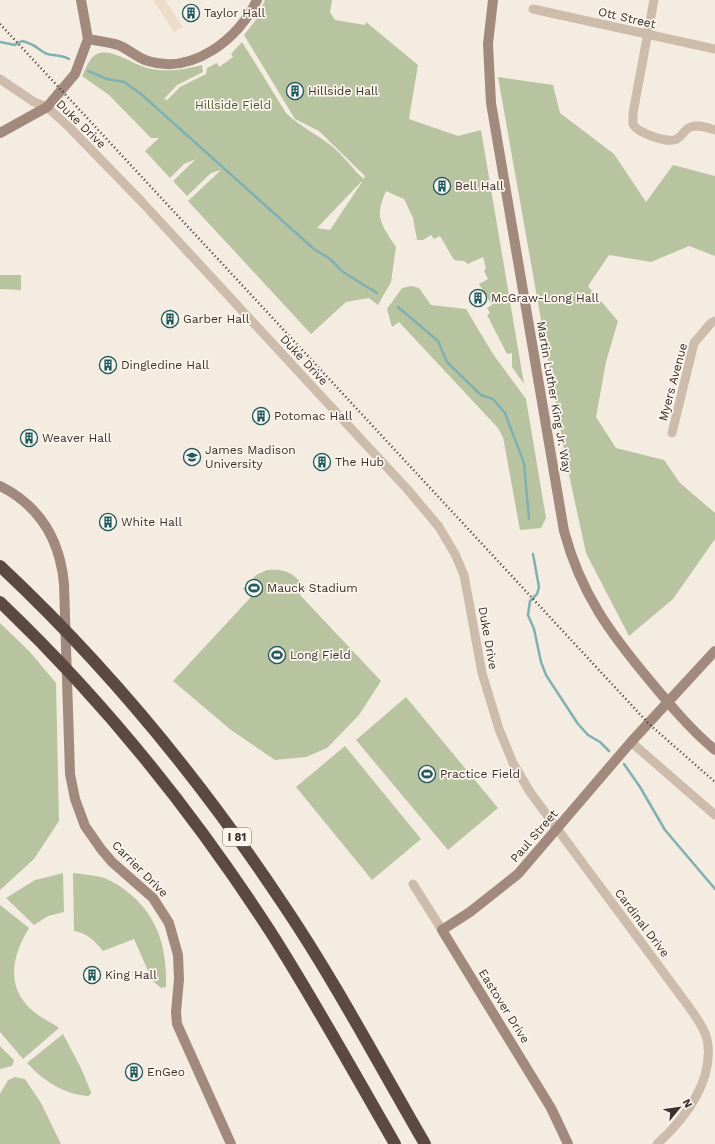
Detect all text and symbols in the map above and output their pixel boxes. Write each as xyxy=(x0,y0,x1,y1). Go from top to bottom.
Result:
building icon: Taylor Hall xyxy=(181,3,201,23)
street label: Ott Street xyxy=(597,5,657,31)
place label: Taylor Hall xyxy=(204,6,265,20)
building icon: Hillside Hall xyxy=(285,81,305,101)
place label: Hillside Hall xyxy=(308,84,379,98)
street label: Duke Drive xyxy=(53,97,109,151)
park label: Hillside Field xyxy=(195,98,271,112)
building icon: Bell Hall xyxy=(432,176,452,196)
place label: Bell Hall xyxy=(455,179,504,193)
building icon: McGraw-Long Hall xyxy=(468,288,488,308)
place label: McGraw-Long Hall xyxy=(491,291,599,305)
building icon: Garber Hall xyxy=(160,309,180,329)
place label: Garber Hall xyxy=(183,312,250,326)
street label: Martin Luther King Jr. Way xyxy=(534,320,574,475)
street label: Duke Drive xyxy=(277,332,331,388)
street label: Myers Avenue xyxy=(656,341,690,423)
building icon: Dingledine Hall xyxy=(98,355,118,375)
place label: Dingledine Hall xyxy=(121,358,210,372)
building icon: Potomac Hall xyxy=(251,406,271,426)
place label: Potomac Hall xyxy=(274,409,353,423)
building icon: Weaver Hall xyxy=(19,428,39,448)
place label: Weaver Hall xyxy=(42,431,112,445)
place label: James Madison University xyxy=(205,443,296,471)
school or university icon: James Madison University xyxy=(182,447,202,467)
building icon: The Hub xyxy=(312,452,332,472)
place label: The Hub xyxy=(335,455,384,469)
building icon: White Hall xyxy=(98,512,118,532)
place label: White Hall xyxy=(121,515,182,529)
sports icon: Mauck Stadium xyxy=(244,578,264,598)
place label: Mauck Stadium xyxy=(267,581,358,595)
street label: Duke Drive xyxy=(476,606,500,671)
sports icon: Long Field xyxy=(267,645,287,665)
place label: Long Field xyxy=(290,648,351,662)
sports icon: Practice Field xyxy=(417,764,437,784)
place label: Practice Field xyxy=(440,767,520,781)
street label: Paul Street xyxy=(507,807,561,865)
road number: I 81 xyxy=(223,828,251,846)
street label: Carrier Drive xyxy=(109,838,171,900)
street label: Cardinal Drive xyxy=(612,886,672,960)
building icon: King Hall xyxy=(82,965,102,985)
street label: Eastover Drive xyxy=(476,966,532,1046)
place label: King Hall xyxy=(105,968,157,982)
building icon: EnGeo xyxy=(124,1062,144,1082)
place label: EnGeo xyxy=(147,1065,185,1079)
north arrow xyxy=(659,1088,699,1128)
text: N xyxy=(680,1097,695,1110)

